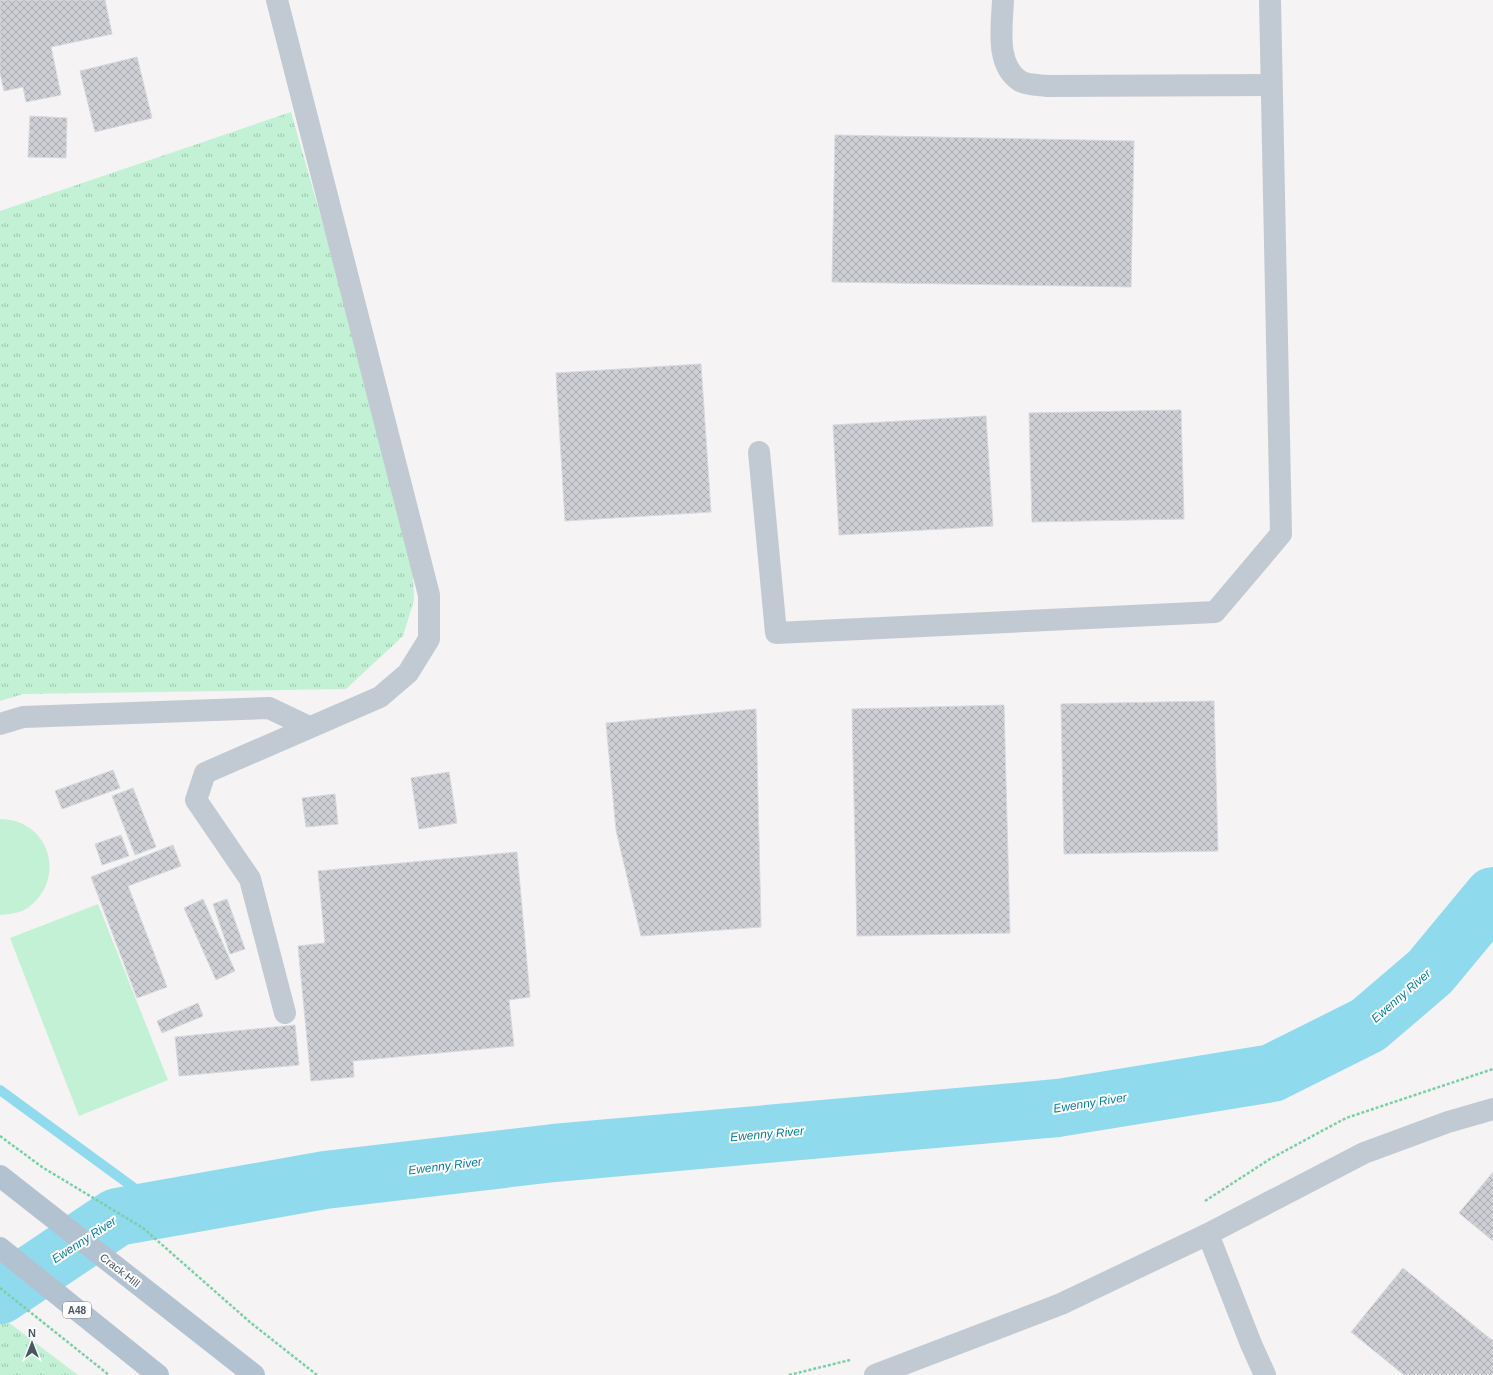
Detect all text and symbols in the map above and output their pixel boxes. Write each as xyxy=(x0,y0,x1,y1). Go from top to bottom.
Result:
water label: Ewenny River xyxy=(1368,966,1434,1026)
water label: Ewenny River xyxy=(1052,1090,1129,1116)
water label: Ewenny River xyxy=(730,1124,805,1144)
water label: Ewenny River xyxy=(407,1154,484,1177)
water label: Ewenny River xyxy=(49,1213,120,1266)
street label: Crack Hill xyxy=(98,1251,142,1289)
road number: A48 xyxy=(63,1302,91,1318)
north arrow xyxy=(12,1323,52,1363)
text: N xyxy=(28,1327,36,1339)

